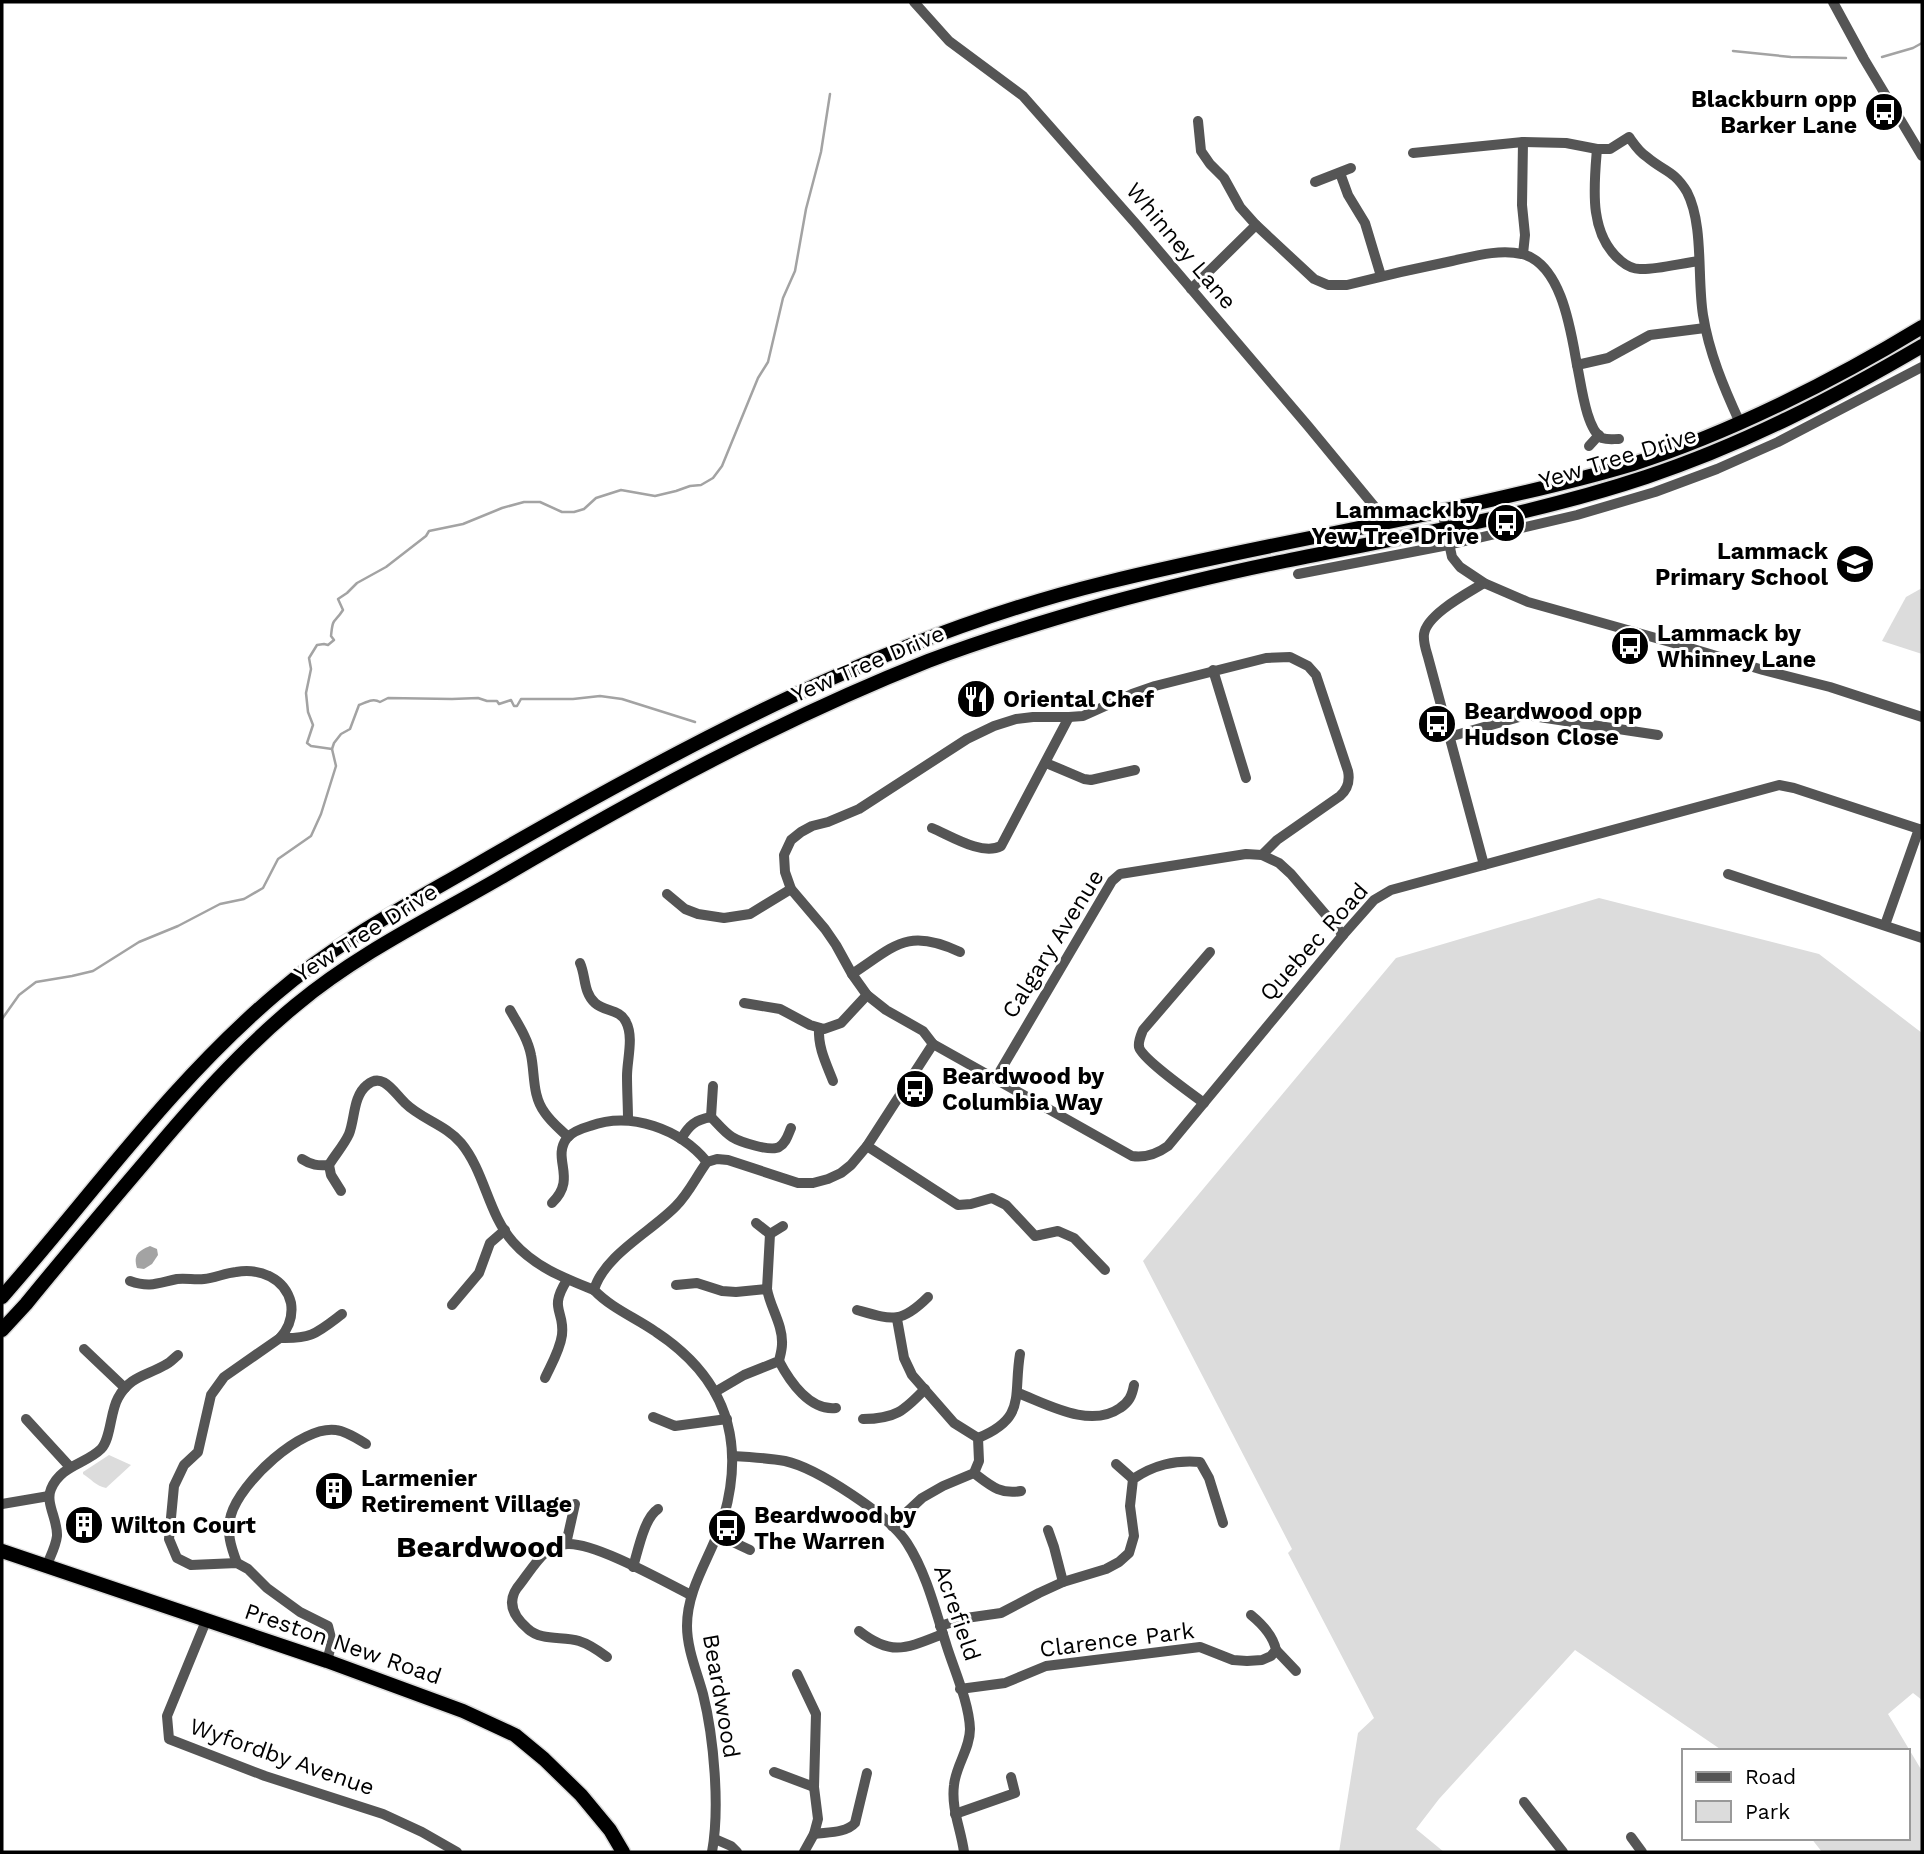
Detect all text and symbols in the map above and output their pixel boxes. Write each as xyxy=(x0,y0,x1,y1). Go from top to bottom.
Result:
place label: Blackburn opp Barker Lane xyxy=(1691,86,1857,139)
bus stop icon: Blackburn opp Barker Lane xyxy=(1863,91,1905,133)
street label: Whinney Lane xyxy=(1120,177,1242,315)
street label: Yew Tree Drive xyxy=(1536,421,1700,495)
place label: Lammack by Yew Tree Drive xyxy=(1311,497,1479,550)
bus stop icon: Lammack by Yew Tree Drive xyxy=(1485,502,1527,544)
place label: Lammack Primary School xyxy=(1655,538,1829,591)
school or university icon: Lammack Primary School xyxy=(1834,543,1876,585)
street label: Yew Tree Drive xyxy=(788,620,948,708)
place label: Lammack by Whinney Lane xyxy=(1657,620,1816,673)
bus stop icon: Lammack by Whinney Lane xyxy=(1609,625,1651,667)
restaurant icon: Oriental Chef xyxy=(955,678,997,720)
place label: Oriental Chef xyxy=(1003,686,1155,713)
place label: Beardwood opp Hudson Close xyxy=(1464,698,1642,751)
bus stop icon: Beardwood opp Hudson Close xyxy=(1416,703,1458,745)
street label: Calgary Avenue xyxy=(996,865,1110,1023)
street label: Yew Tree Drive xyxy=(290,878,442,988)
street label: Quebec Road xyxy=(1254,878,1374,1006)
place label: Beardwood by Columbia Way xyxy=(942,1063,1104,1116)
bus stop icon: Beardwood by Columbia Way xyxy=(894,1068,936,1110)
place label: Larmenier Retirement Village xyxy=(361,1465,572,1518)
building icon: Larmenier Retirement Village xyxy=(313,1470,355,1512)
place label: Beardwood by The Warren xyxy=(754,1502,916,1555)
building icon: Wilton Court xyxy=(63,1504,105,1546)
bus stop icon: Beardwood by The Warren xyxy=(706,1507,748,1549)
place label: Wilton Court xyxy=(111,1512,256,1539)
district label: Beardwood xyxy=(396,1529,564,1564)
street label: Acrefield xyxy=(928,1561,986,1665)
street label: Preston New Road xyxy=(241,1598,445,1690)
street label: Clarence Park xyxy=(1038,1617,1196,1663)
street label: Beardwood xyxy=(697,1632,745,1760)
street label: Wyfordby Avenue xyxy=(186,1713,378,1801)
legend xyxy=(1682,1749,1910,1840)
text: Road xyxy=(1745,1764,1796,1789)
text: Park xyxy=(1745,1799,1790,1824)

